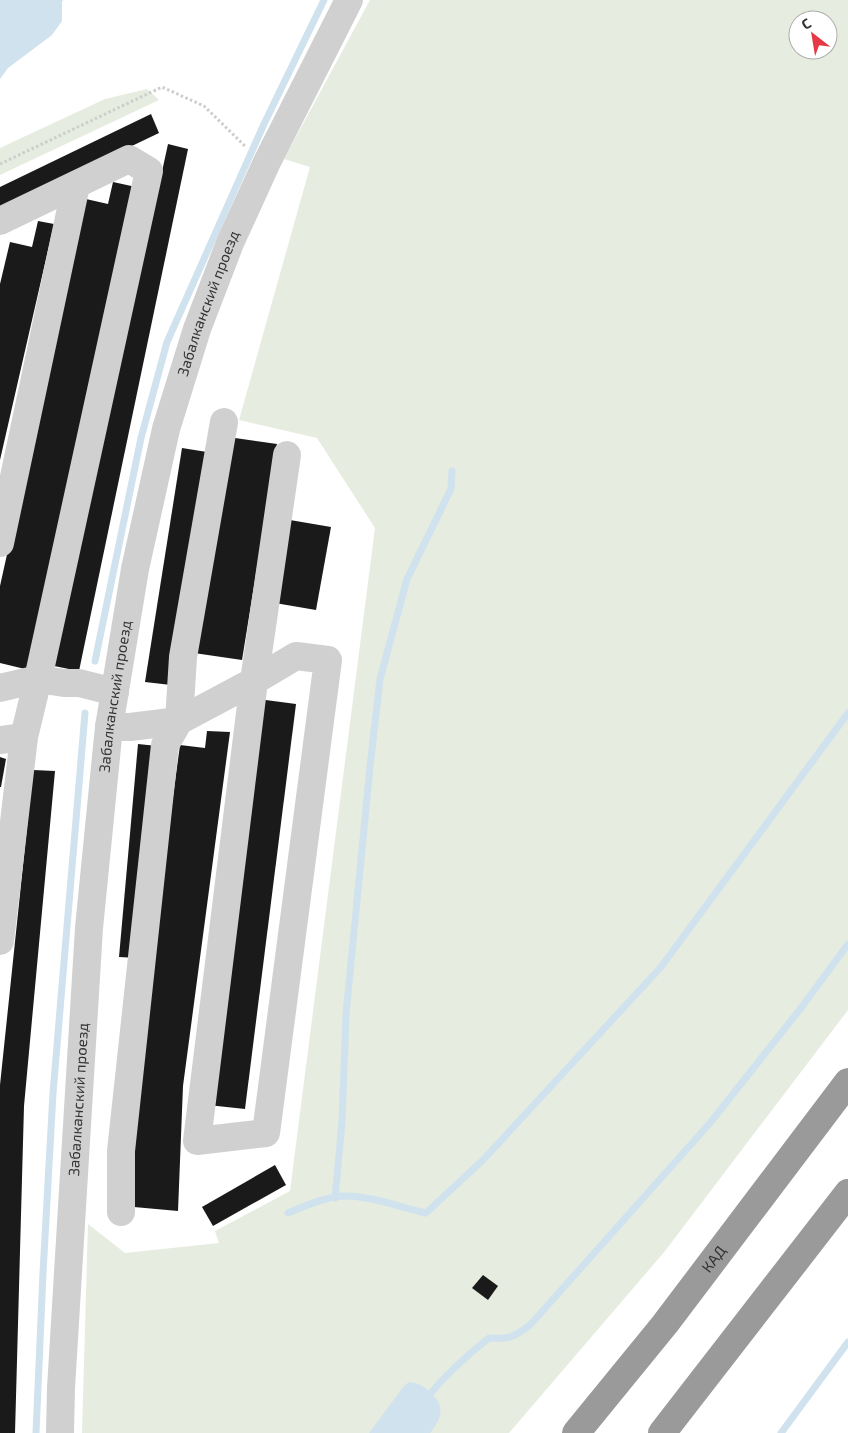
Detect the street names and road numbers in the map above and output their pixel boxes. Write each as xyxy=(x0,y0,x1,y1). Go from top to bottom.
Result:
street label: Забалканский проезд xyxy=(173,227,243,378)
street label: Забалканский проезд xyxy=(95,619,134,773)
street label: Забалканский проезд xyxy=(64,1022,91,1177)
street label: КАД xyxy=(697,1242,729,1275)

